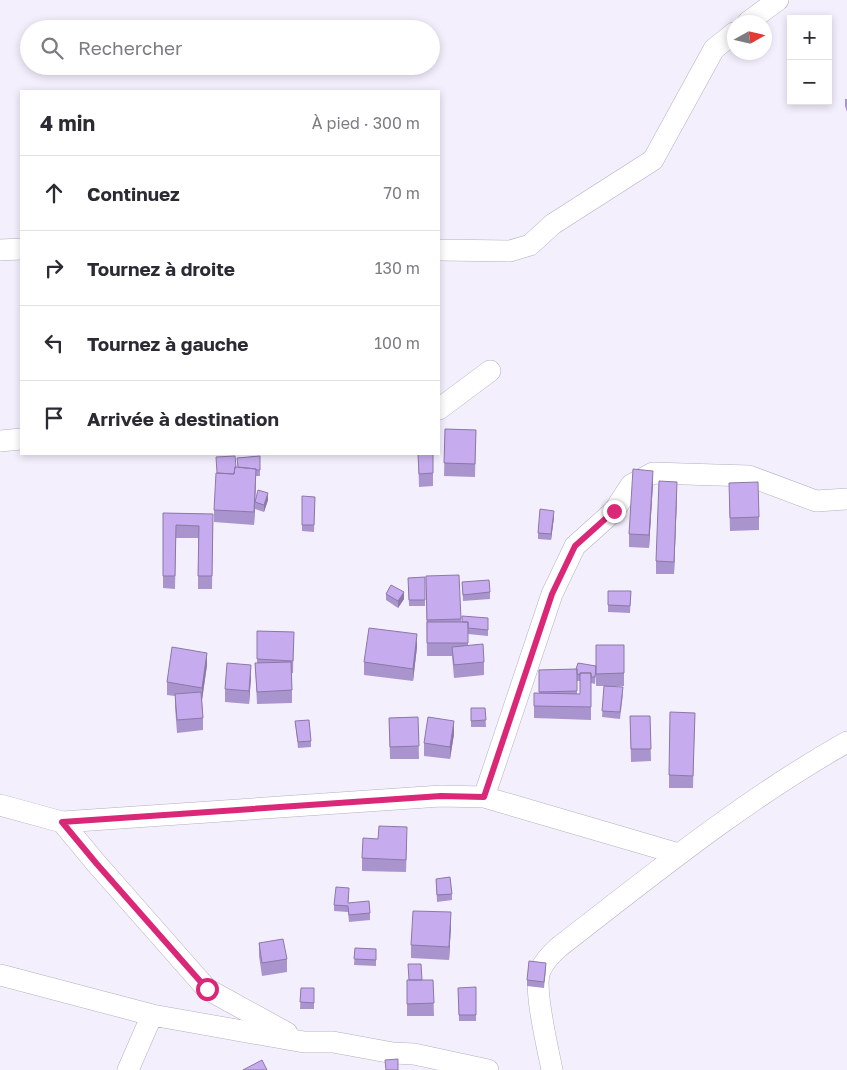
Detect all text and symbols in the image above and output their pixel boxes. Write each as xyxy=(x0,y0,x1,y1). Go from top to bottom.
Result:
north arrow xyxy=(727,15,772,60)
map controls xyxy=(787,15,832,105)
button: + xyxy=(787,15,832,60)
search box xyxy=(20,20,440,75)
icon: search xyxy=(38,34,66,62)
text: Rechercher xyxy=(78,36,183,59)
button: − xyxy=(787,60,832,105)
text: 4 min xyxy=(40,110,95,136)
text: À pied · 300 m xyxy=(312,113,420,133)
icon: ahead xyxy=(40,179,68,207)
text: Continuez xyxy=(87,182,180,205)
text: 70 m xyxy=(383,183,420,203)
icon: right xyxy=(40,254,68,282)
text: Tournez à droite xyxy=(87,257,235,280)
text: 130 m xyxy=(375,258,420,278)
icon: left xyxy=(40,329,68,357)
text: Tournez à gauche xyxy=(87,332,248,355)
text: 100 m xyxy=(374,333,420,353)
icon: arrive xyxy=(40,404,68,432)
text: Arrivée à destination xyxy=(87,407,279,430)
route end xyxy=(603,500,626,523)
route start xyxy=(196,978,219,1001)

